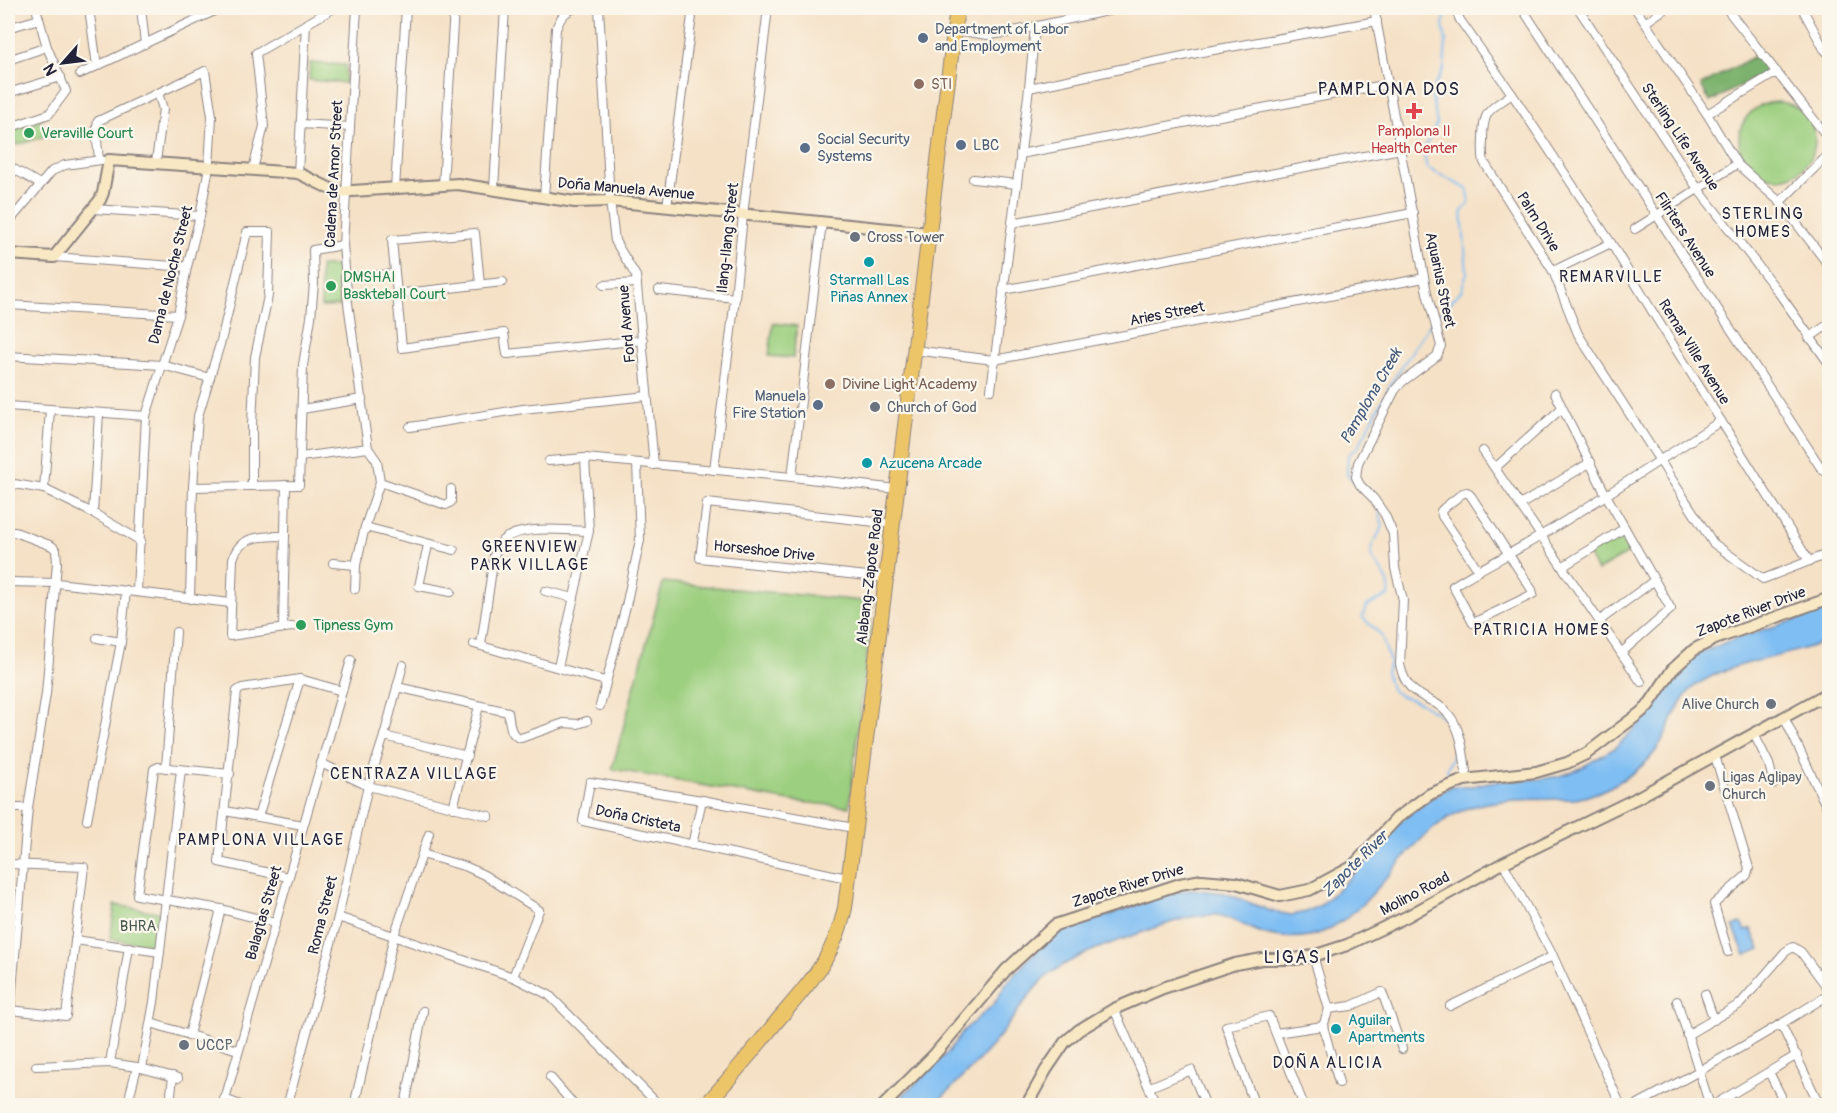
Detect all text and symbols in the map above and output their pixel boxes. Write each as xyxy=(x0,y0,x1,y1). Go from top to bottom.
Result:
place label: Department of Labor and Employment xyxy=(935,20,1070,56)
marker: Department of Labor and Employment xyxy=(916,31,930,45)
north arrow xyxy=(33,33,93,93)
text: N xyxy=(39,60,62,79)
place label: STI xyxy=(931,75,952,94)
marker: STI xyxy=(912,77,926,91)
district label: PAMPLONA DOS xyxy=(1317,78,1461,101)
street label: Sterling Life Avenue xyxy=(1637,79,1723,195)
street label: Cadena de Amor Street xyxy=(321,99,347,248)
marker: Pamplona II Health Center xyxy=(1405,102,1423,120)
place label: Pamplona II Health Center xyxy=(1371,122,1458,158)
place label: Veraville Court xyxy=(41,124,134,143)
marker: Veraville Court xyxy=(22,126,36,140)
place label: Social Security Systems xyxy=(817,130,910,166)
place label: LBC xyxy=(973,136,999,155)
marker: LBC xyxy=(954,138,968,152)
marker: Social Security Systems xyxy=(798,141,812,155)
street label: Doña Manuela Avenue xyxy=(557,174,696,204)
street label: Ilang-Ilang Street xyxy=(713,181,743,294)
street label: Palm Drive xyxy=(1512,189,1564,256)
street label: Filriters Avenue xyxy=(1650,189,1720,282)
street label: Dama de Noche Street xyxy=(145,203,198,346)
district label: STERLING HOMES xyxy=(1722,204,1804,242)
place label: Cross Tower xyxy=(867,228,945,247)
marker: Cross Tower xyxy=(848,230,862,244)
street label: Aquarius Street xyxy=(1421,230,1460,331)
marker: Starmall Las Piñas Annex xyxy=(862,255,876,269)
district label: REMARVILLE xyxy=(1559,267,1663,287)
place label: DMSHAI Baskteball Court xyxy=(343,268,447,304)
place label: Starmall Las Piñas Annex xyxy=(829,271,909,307)
marker: DMSHAI Baskteball Court xyxy=(324,279,338,293)
street label: Ford Avenue xyxy=(614,284,640,364)
street label: Remar Ville Avenue xyxy=(1654,296,1734,409)
street label: Aries Street xyxy=(1128,297,1207,331)
water label: Pamplona Creek xyxy=(1336,343,1407,447)
place label: Divine Light Academy xyxy=(842,375,977,394)
marker: Divine Light Academy xyxy=(823,377,837,391)
place label: Manuela Fire Station xyxy=(732,387,806,423)
marker: Manuela Fire Station xyxy=(811,398,825,412)
place label: Church of God xyxy=(887,398,977,417)
marker: Church of God xyxy=(868,400,882,414)
place label: Azucena Arcade xyxy=(879,454,983,473)
marker: Azucena Arcade xyxy=(860,456,874,470)
street label: Alabang-Zapote Road xyxy=(852,508,888,646)
street label: Horseshoe Drive xyxy=(713,536,816,566)
district label: GREENVIEW PARK VILLAGE xyxy=(470,537,590,575)
street label: Zapote River Drive xyxy=(1694,582,1809,642)
place label: Tipness Gym xyxy=(313,616,393,635)
marker: Tipness Gym xyxy=(294,618,308,632)
district label: PATRICIA HOMES xyxy=(1473,620,1611,640)
place label: Alive Church xyxy=(1681,695,1759,714)
marker: Alive Church xyxy=(1764,697,1778,711)
district label: CENTRAZA VILLAGE xyxy=(330,764,498,784)
place label: Ligas Aglipay Church xyxy=(1722,768,1802,804)
marker: Ligas Aglipay Church xyxy=(1703,779,1717,793)
street label: Doña Cristeta xyxy=(594,801,682,837)
water label: Zapote River xyxy=(1318,825,1394,901)
district label: PAMPLONA VILLAGE xyxy=(177,830,345,850)
street label: Zapote River Drive xyxy=(1070,860,1187,912)
street label: Balagtas Street xyxy=(241,863,287,962)
street label: Molino Road xyxy=(1377,868,1453,920)
street label: Roma Street xyxy=(304,873,342,956)
park label: BHRA xyxy=(120,917,156,936)
district label: LIGAS I xyxy=(1264,946,1332,969)
place label: Aguilar Apartments xyxy=(1348,1011,1425,1047)
marker: Aguilar Apartments xyxy=(1329,1022,1343,1036)
place label: UCCP xyxy=(196,1036,233,1055)
marker: UCCP xyxy=(177,1038,191,1052)
district label: DOÑA ALICIA xyxy=(1272,1053,1384,1073)

